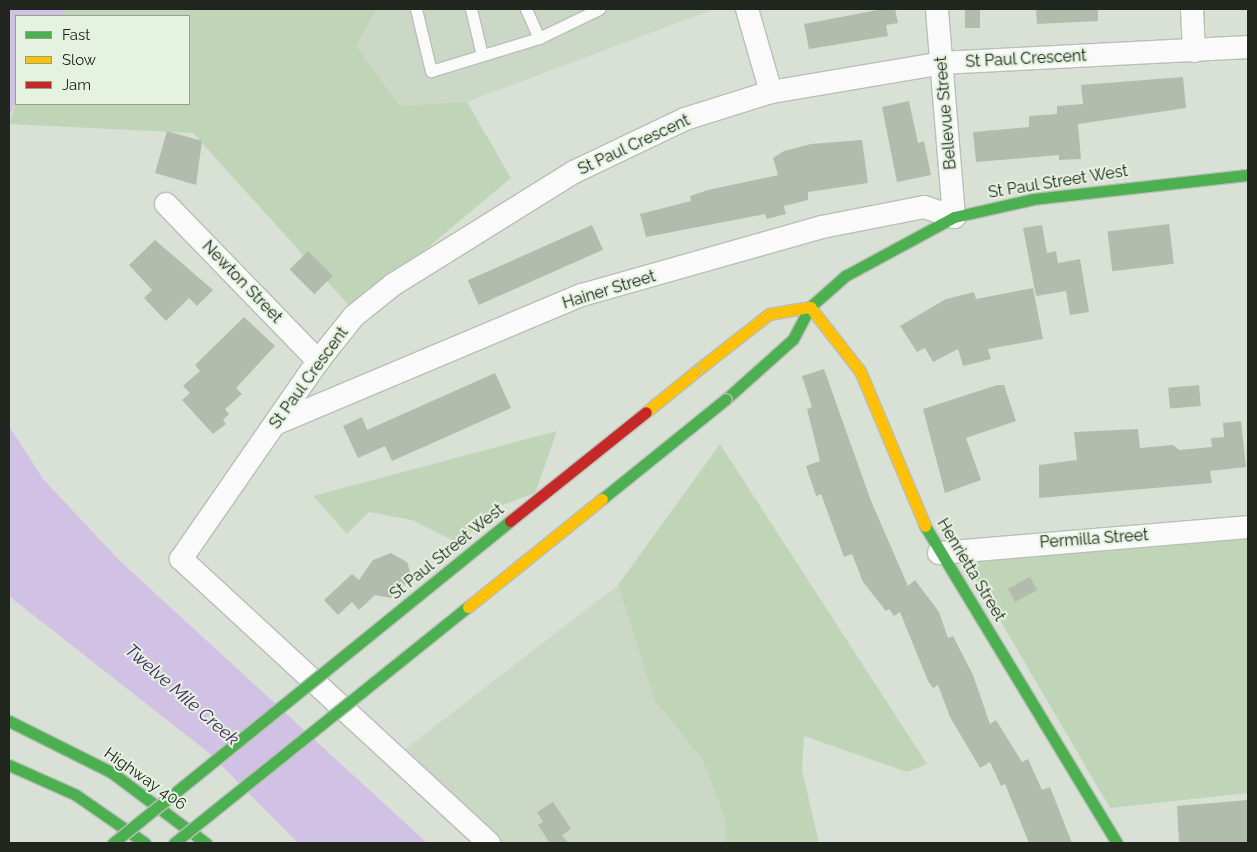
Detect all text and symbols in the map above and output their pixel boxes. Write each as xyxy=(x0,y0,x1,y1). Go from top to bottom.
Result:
legend xyxy=(15,15,190,105)
text: Fast xyxy=(62,26,90,44)
street label: St Paul Crescent xyxy=(965,46,1087,72)
text: Slow xyxy=(62,51,96,69)
street label: Bellevue Street xyxy=(931,55,961,171)
text: Jam xyxy=(62,76,91,94)
street label: St Paul Crescent xyxy=(575,111,693,179)
street label: St Paul Street West xyxy=(986,161,1130,203)
street label: Newton Street xyxy=(198,237,286,327)
street label: Hainer Street xyxy=(560,267,658,313)
street label: St Paul Crescent xyxy=(265,323,353,433)
street label: St Paul Street West xyxy=(386,500,508,604)
street label: Henrietta Street xyxy=(933,515,1009,625)
street label: Permilla Street xyxy=(1039,526,1149,552)
water label: Twelve Mile Creek xyxy=(121,640,243,750)
street label: Highway 406 xyxy=(100,743,190,815)

